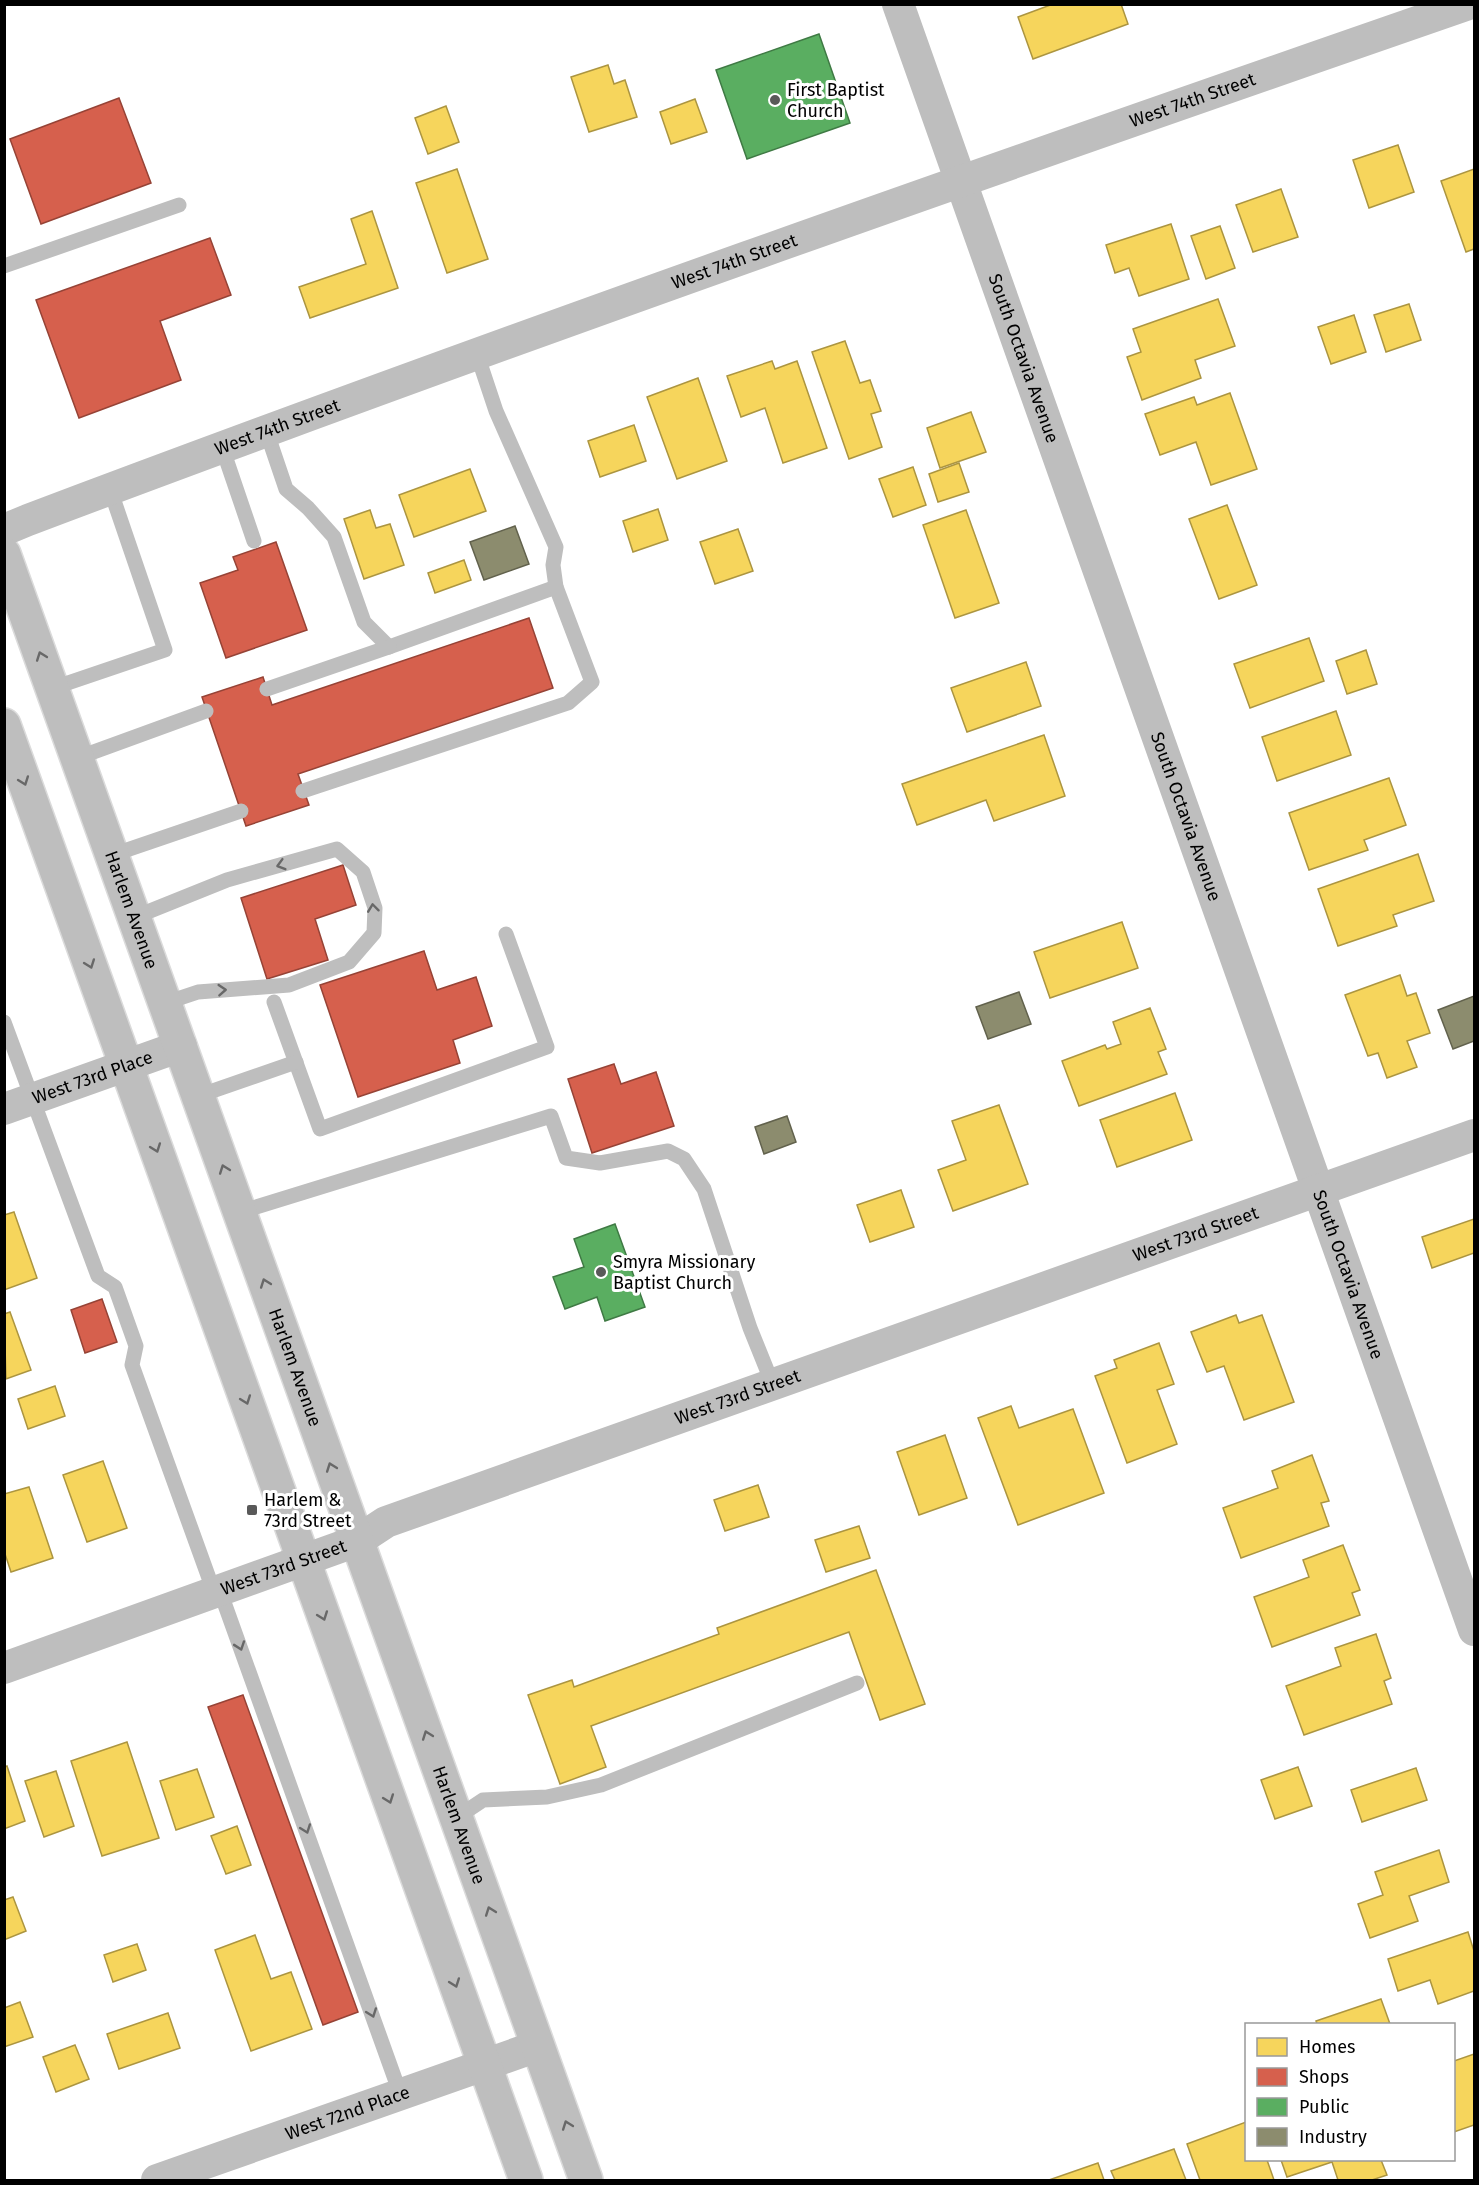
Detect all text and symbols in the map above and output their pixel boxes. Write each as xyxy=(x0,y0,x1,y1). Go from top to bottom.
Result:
street label: West 74th Street xyxy=(1127,68,1259,132)
place label: First Baptist Church xyxy=(787,79,885,122)
marker: First Baptist Church xyxy=(768,93,782,107)
street label: West 74th Street xyxy=(668,229,800,294)
street label: South Octavia Avenue xyxy=(983,271,1064,446)
street label: West 74th Street xyxy=(212,394,343,460)
one-way arrow xyxy=(36,651,49,662)
street label: South Octavia Avenue xyxy=(1146,729,1226,904)
one-way arrow xyxy=(17,775,30,785)
street label: Harlem Avenue xyxy=(100,848,163,972)
one-way arrow xyxy=(276,858,287,870)
one-way arrow xyxy=(368,903,380,913)
one-way arrow xyxy=(83,958,95,969)
one-way arrow xyxy=(217,984,226,997)
street label: West 73rd Place xyxy=(29,1046,156,1109)
one-way arrow xyxy=(148,1142,161,1153)
one-way arrow xyxy=(219,1164,232,1175)
street label: South Octavia Avenue xyxy=(1308,1187,1388,1362)
street label: West 73rd Street xyxy=(1130,1201,1262,1267)
place label: Smyra Missionary Baptist Church xyxy=(613,1251,755,1294)
marker: Smyra Missionary Baptist Church xyxy=(594,1265,608,1279)
one-way arrow xyxy=(259,1278,272,1289)
street label: Harlem Avenue xyxy=(264,1305,326,1430)
street label: West 73rd Street xyxy=(672,1364,804,1429)
one-way arrow xyxy=(239,1394,252,1405)
one-way arrow xyxy=(325,1462,338,1472)
place label: Harlem & 73rd Street xyxy=(264,1489,352,1532)
marker: Harlem & 73rd Street xyxy=(245,1503,259,1517)
street label: West 73rd Street xyxy=(218,1535,350,1600)
one-way arrow xyxy=(316,1610,329,1621)
one-way arrow xyxy=(233,1640,245,1651)
one-way arrow xyxy=(421,1730,434,1741)
street label: Harlem Avenue xyxy=(428,1763,490,1887)
one-way arrow xyxy=(382,1793,395,1804)
one-way arrow xyxy=(298,1824,311,1834)
one-way arrow xyxy=(485,1907,497,1918)
one-way arrow xyxy=(447,1977,460,1988)
one-way arrow xyxy=(364,2007,377,2018)
legend xyxy=(1245,2023,1455,2161)
text: Homes xyxy=(1299,2036,1355,2058)
text: Shops xyxy=(1299,2066,1349,2088)
street label: West 72nd Place xyxy=(282,2081,413,2145)
text: Public xyxy=(1299,2096,1349,2118)
one-way arrow xyxy=(561,2121,574,2131)
text: Industry xyxy=(1299,2126,1367,2148)

